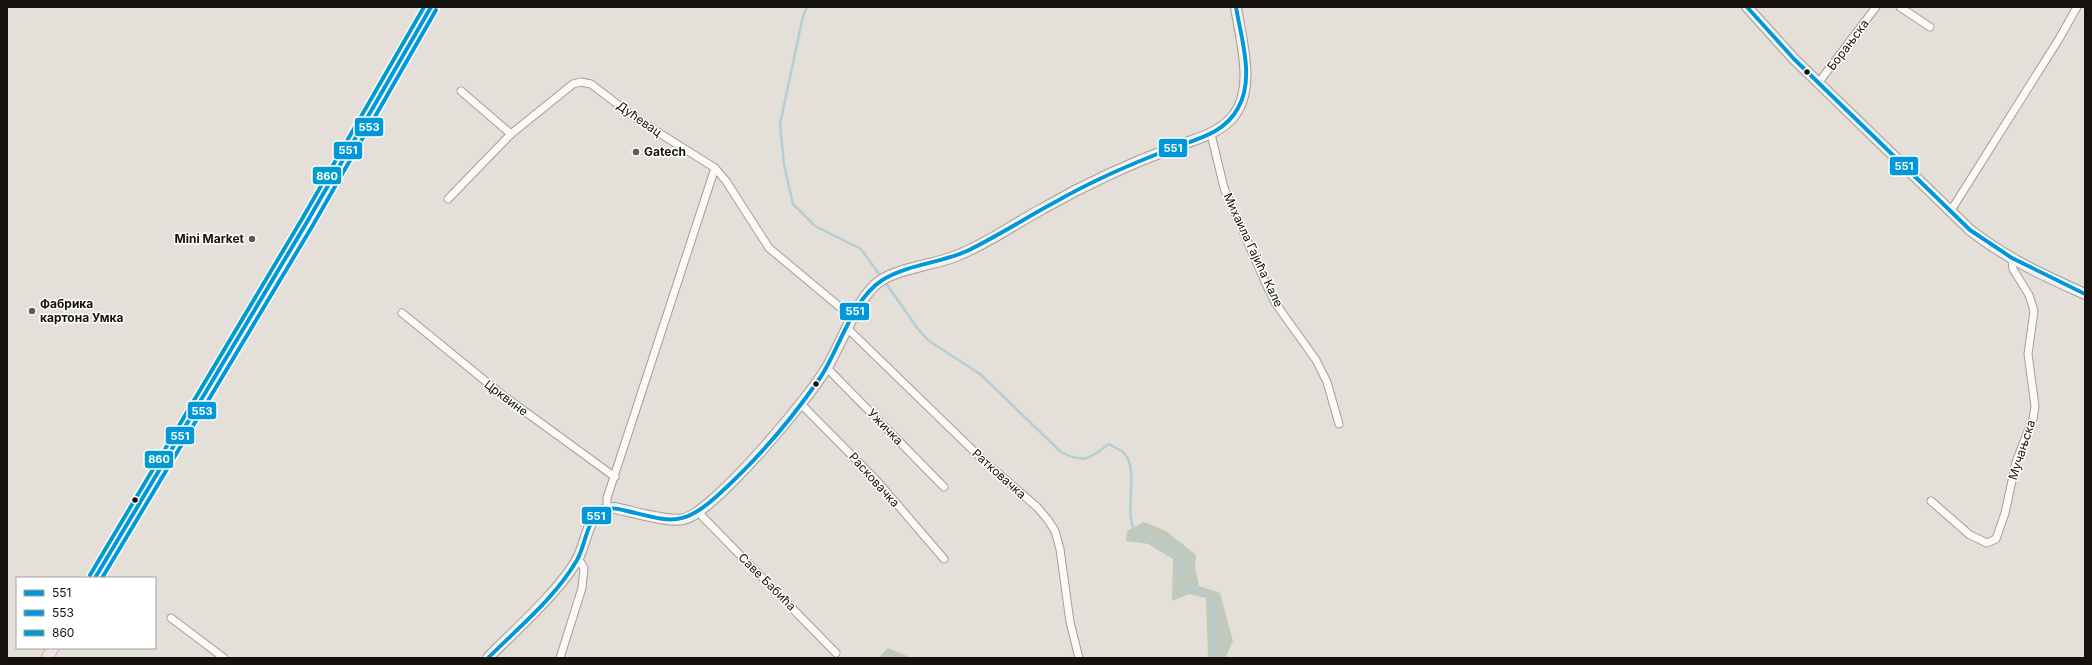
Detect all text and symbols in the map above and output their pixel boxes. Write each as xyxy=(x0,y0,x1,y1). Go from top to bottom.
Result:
street label: Борањска xyxy=(1824,16,1872,73)
unlabelled marker xyxy=(1802,67,1812,77)
street label: Дућевац xyxy=(614,98,665,139)
line badge: 553 xyxy=(354,117,384,137)
text: 553 xyxy=(358,120,380,134)
line badge: 551 xyxy=(1158,138,1188,158)
line badge: 551 xyxy=(333,141,363,160)
text: 551 xyxy=(1164,141,1183,155)
text: 551 xyxy=(339,143,358,157)
place label: Gatech xyxy=(644,144,686,159)
marker: Gatech xyxy=(631,147,641,157)
line badge: 551 xyxy=(1889,156,1919,176)
text: 551 xyxy=(1895,159,1914,173)
line badge: 860 xyxy=(312,166,342,185)
text: 860 xyxy=(316,169,338,183)
street label: Михаила Гајића Кале xyxy=(1220,190,1286,309)
place label: Mini Market xyxy=(175,231,245,246)
marker: Mini Market xyxy=(247,234,257,244)
place label: Фабрика картона Умка xyxy=(40,296,124,325)
line badge: 551 xyxy=(839,302,870,321)
text: 551 xyxy=(846,304,865,318)
marker: Фабрика картона Умка xyxy=(27,306,37,316)
street label: Црквине xyxy=(482,376,531,419)
unlabelled marker xyxy=(811,379,821,389)
line badge: 553 xyxy=(187,401,217,420)
text: 553 xyxy=(191,404,213,418)
street label: Ужичка xyxy=(864,405,906,448)
street label: Мучањска xyxy=(2005,418,2038,482)
line badge: 551 xyxy=(165,426,195,445)
text: 551 xyxy=(171,429,190,443)
street label: Ратковачка xyxy=(969,446,1029,502)
street label: Расковачка xyxy=(846,449,903,510)
line badge: 860 xyxy=(144,450,174,469)
text: 860 xyxy=(148,452,170,466)
unlabelled marker xyxy=(130,495,140,505)
line badge: 551 xyxy=(581,506,612,525)
text: 551 xyxy=(587,509,606,523)
street label: Саве Бабића xyxy=(735,550,799,614)
legend xyxy=(16,577,156,649)
text: 551 xyxy=(52,585,71,600)
text: 553 xyxy=(52,605,74,620)
text: 860 xyxy=(52,625,74,640)

